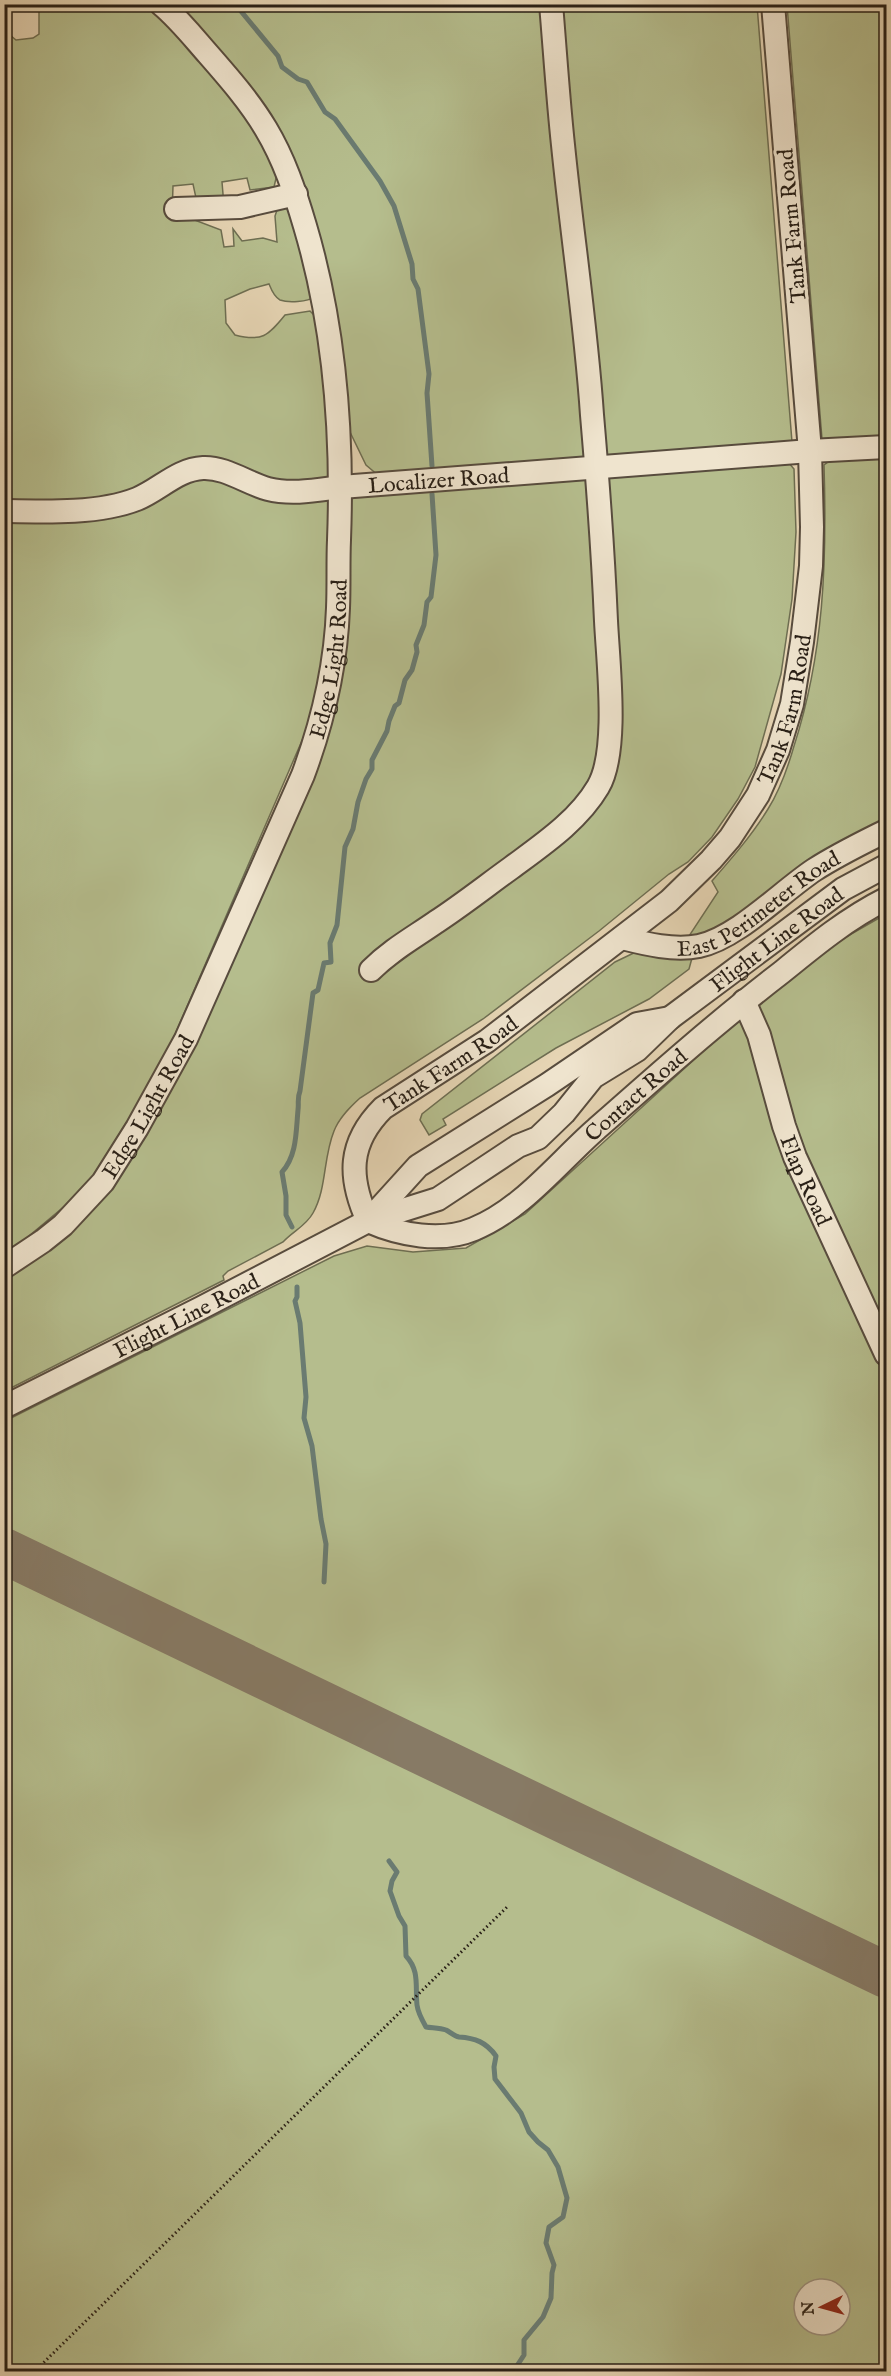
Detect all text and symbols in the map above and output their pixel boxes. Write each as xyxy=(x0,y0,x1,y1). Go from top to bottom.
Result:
street label: Tank Farm Road xyxy=(772,147,814,304)
street label: Localizer Road xyxy=(367,462,510,501)
street label: Edge Light Road xyxy=(304,579,355,742)
street label: Tank Farm Road xyxy=(752,633,819,790)
street label: East Perimeter Road xyxy=(676,845,846,964)
street label: Flight Line Road xyxy=(705,881,850,999)
street label: Tank Farm Road xyxy=(379,1010,524,1120)
street label: Edge Light Road xyxy=(97,1030,202,1184)
street label: Contact Road xyxy=(579,1043,694,1149)
street label: Flap Road xyxy=(772,1132,837,1231)
street label: Flight Line Road xyxy=(109,1268,265,1366)
north arrow xyxy=(792,2277,852,2337)
text: N xyxy=(798,2300,820,2317)

